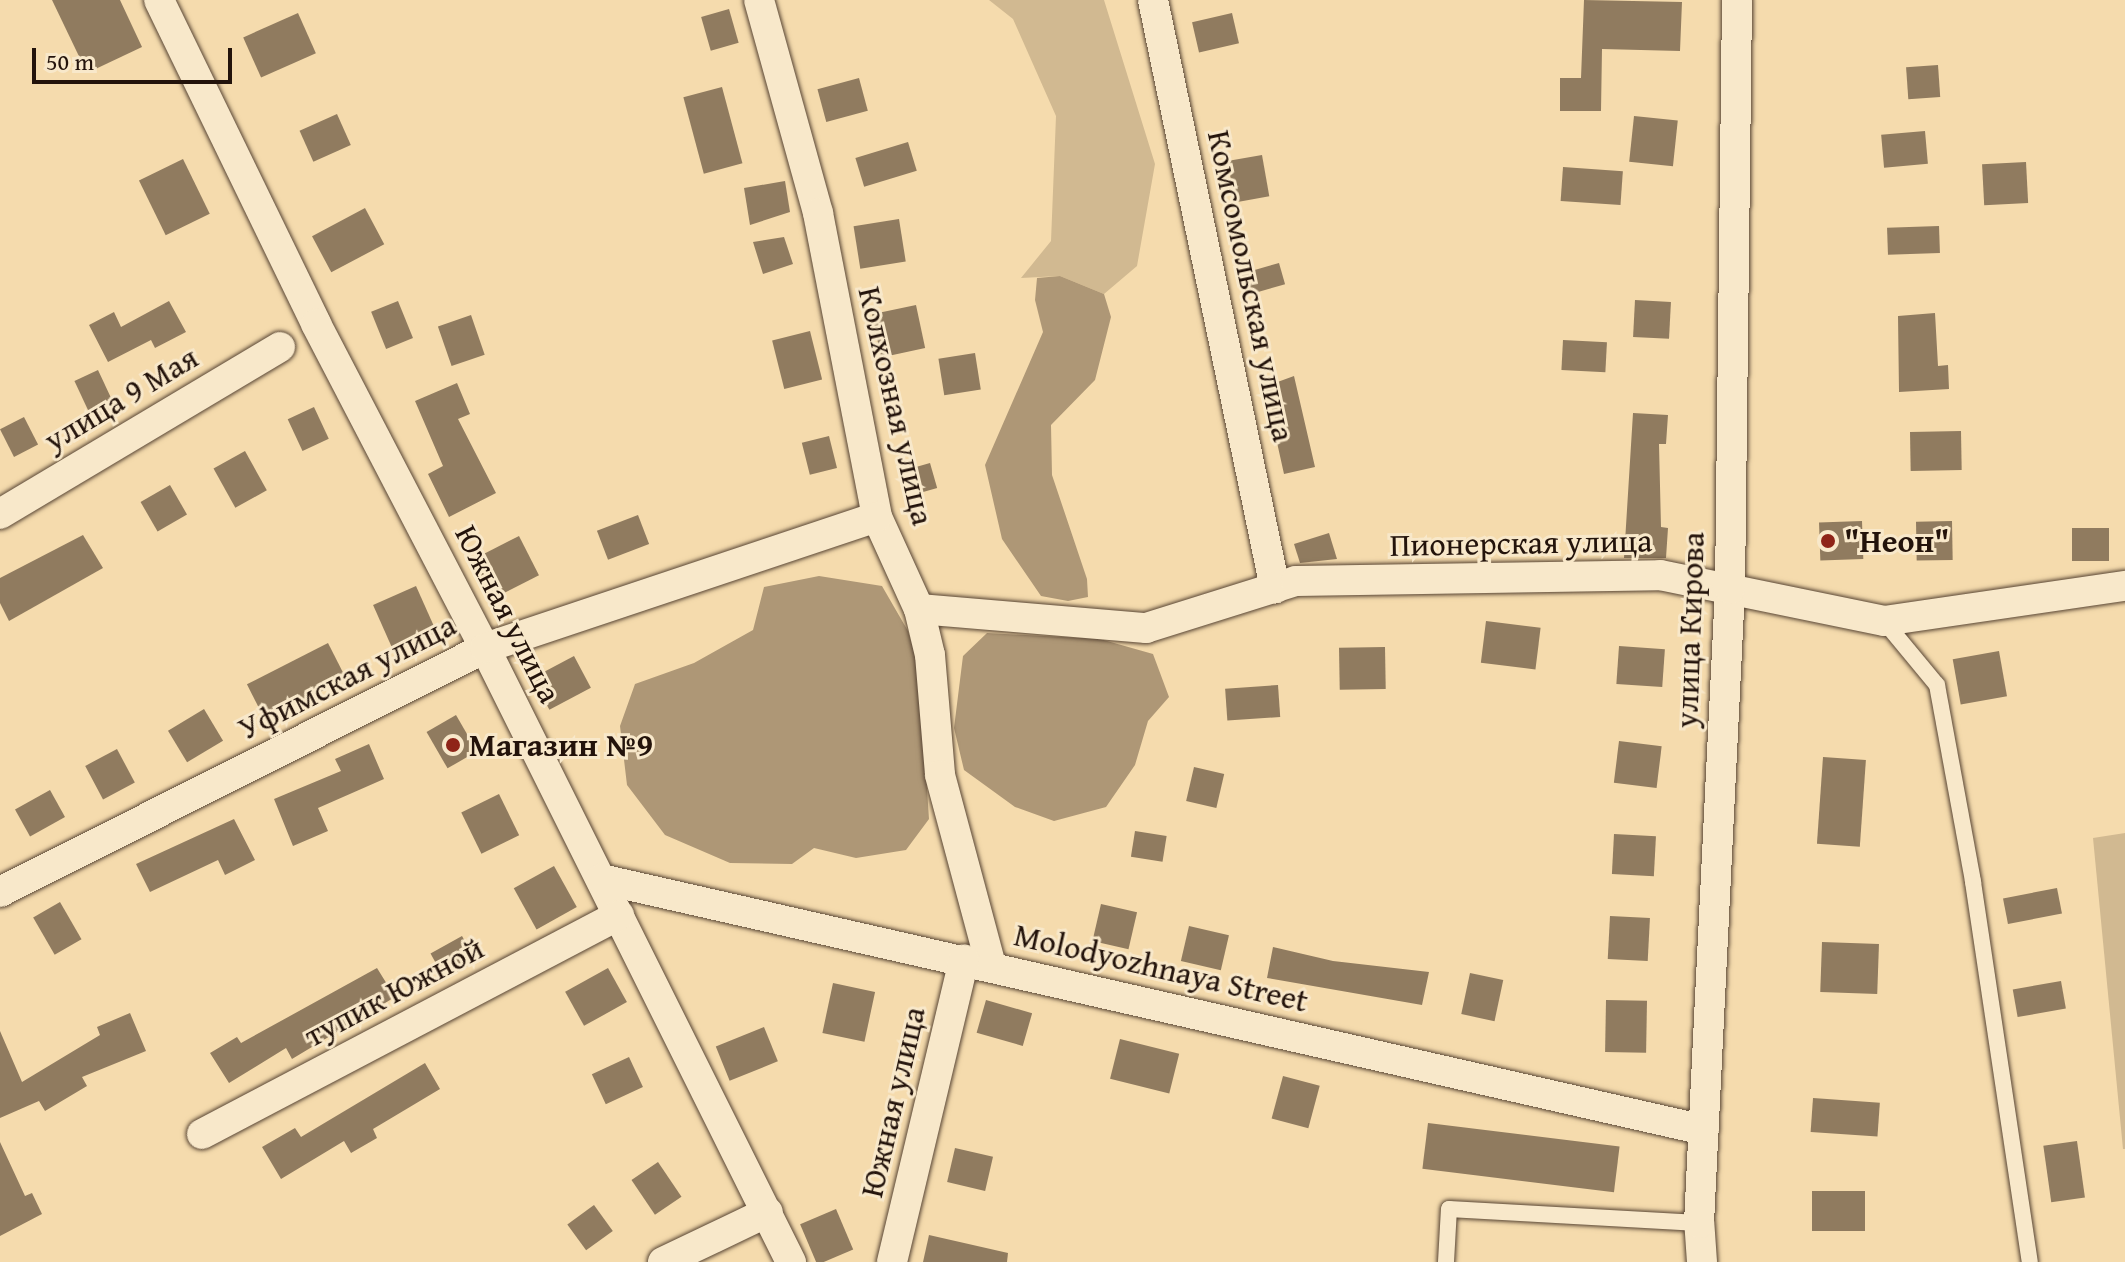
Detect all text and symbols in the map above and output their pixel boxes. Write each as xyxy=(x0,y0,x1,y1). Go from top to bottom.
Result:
scale bar xyxy=(36,32,236,82)
text: 50 m xyxy=(46,44,94,79)
street label: Комсомольская улица xyxy=(1199,127,1303,445)
street label: Колхозная улица xyxy=(850,283,942,529)
street label: улица 9 Мая xyxy=(37,338,205,460)
street label: Южная улица xyxy=(447,519,569,709)
street label: Пионерская улица xyxy=(1389,522,1653,564)
place label: "Неон" xyxy=(1844,522,1949,560)
street label: улица Кирова xyxy=(1667,531,1713,729)
marker: "Неон" xyxy=(1819,532,1837,550)
street label: Уфимская улица xyxy=(232,606,462,748)
place label: Магазин №9 xyxy=(469,726,653,764)
marker: Магазин №9 xyxy=(444,736,462,754)
street label: Molodyozhnaya Street xyxy=(1010,916,1312,1020)
street label: тупик Южной xyxy=(298,929,490,1055)
street label: Южная улица xyxy=(852,1003,934,1201)

